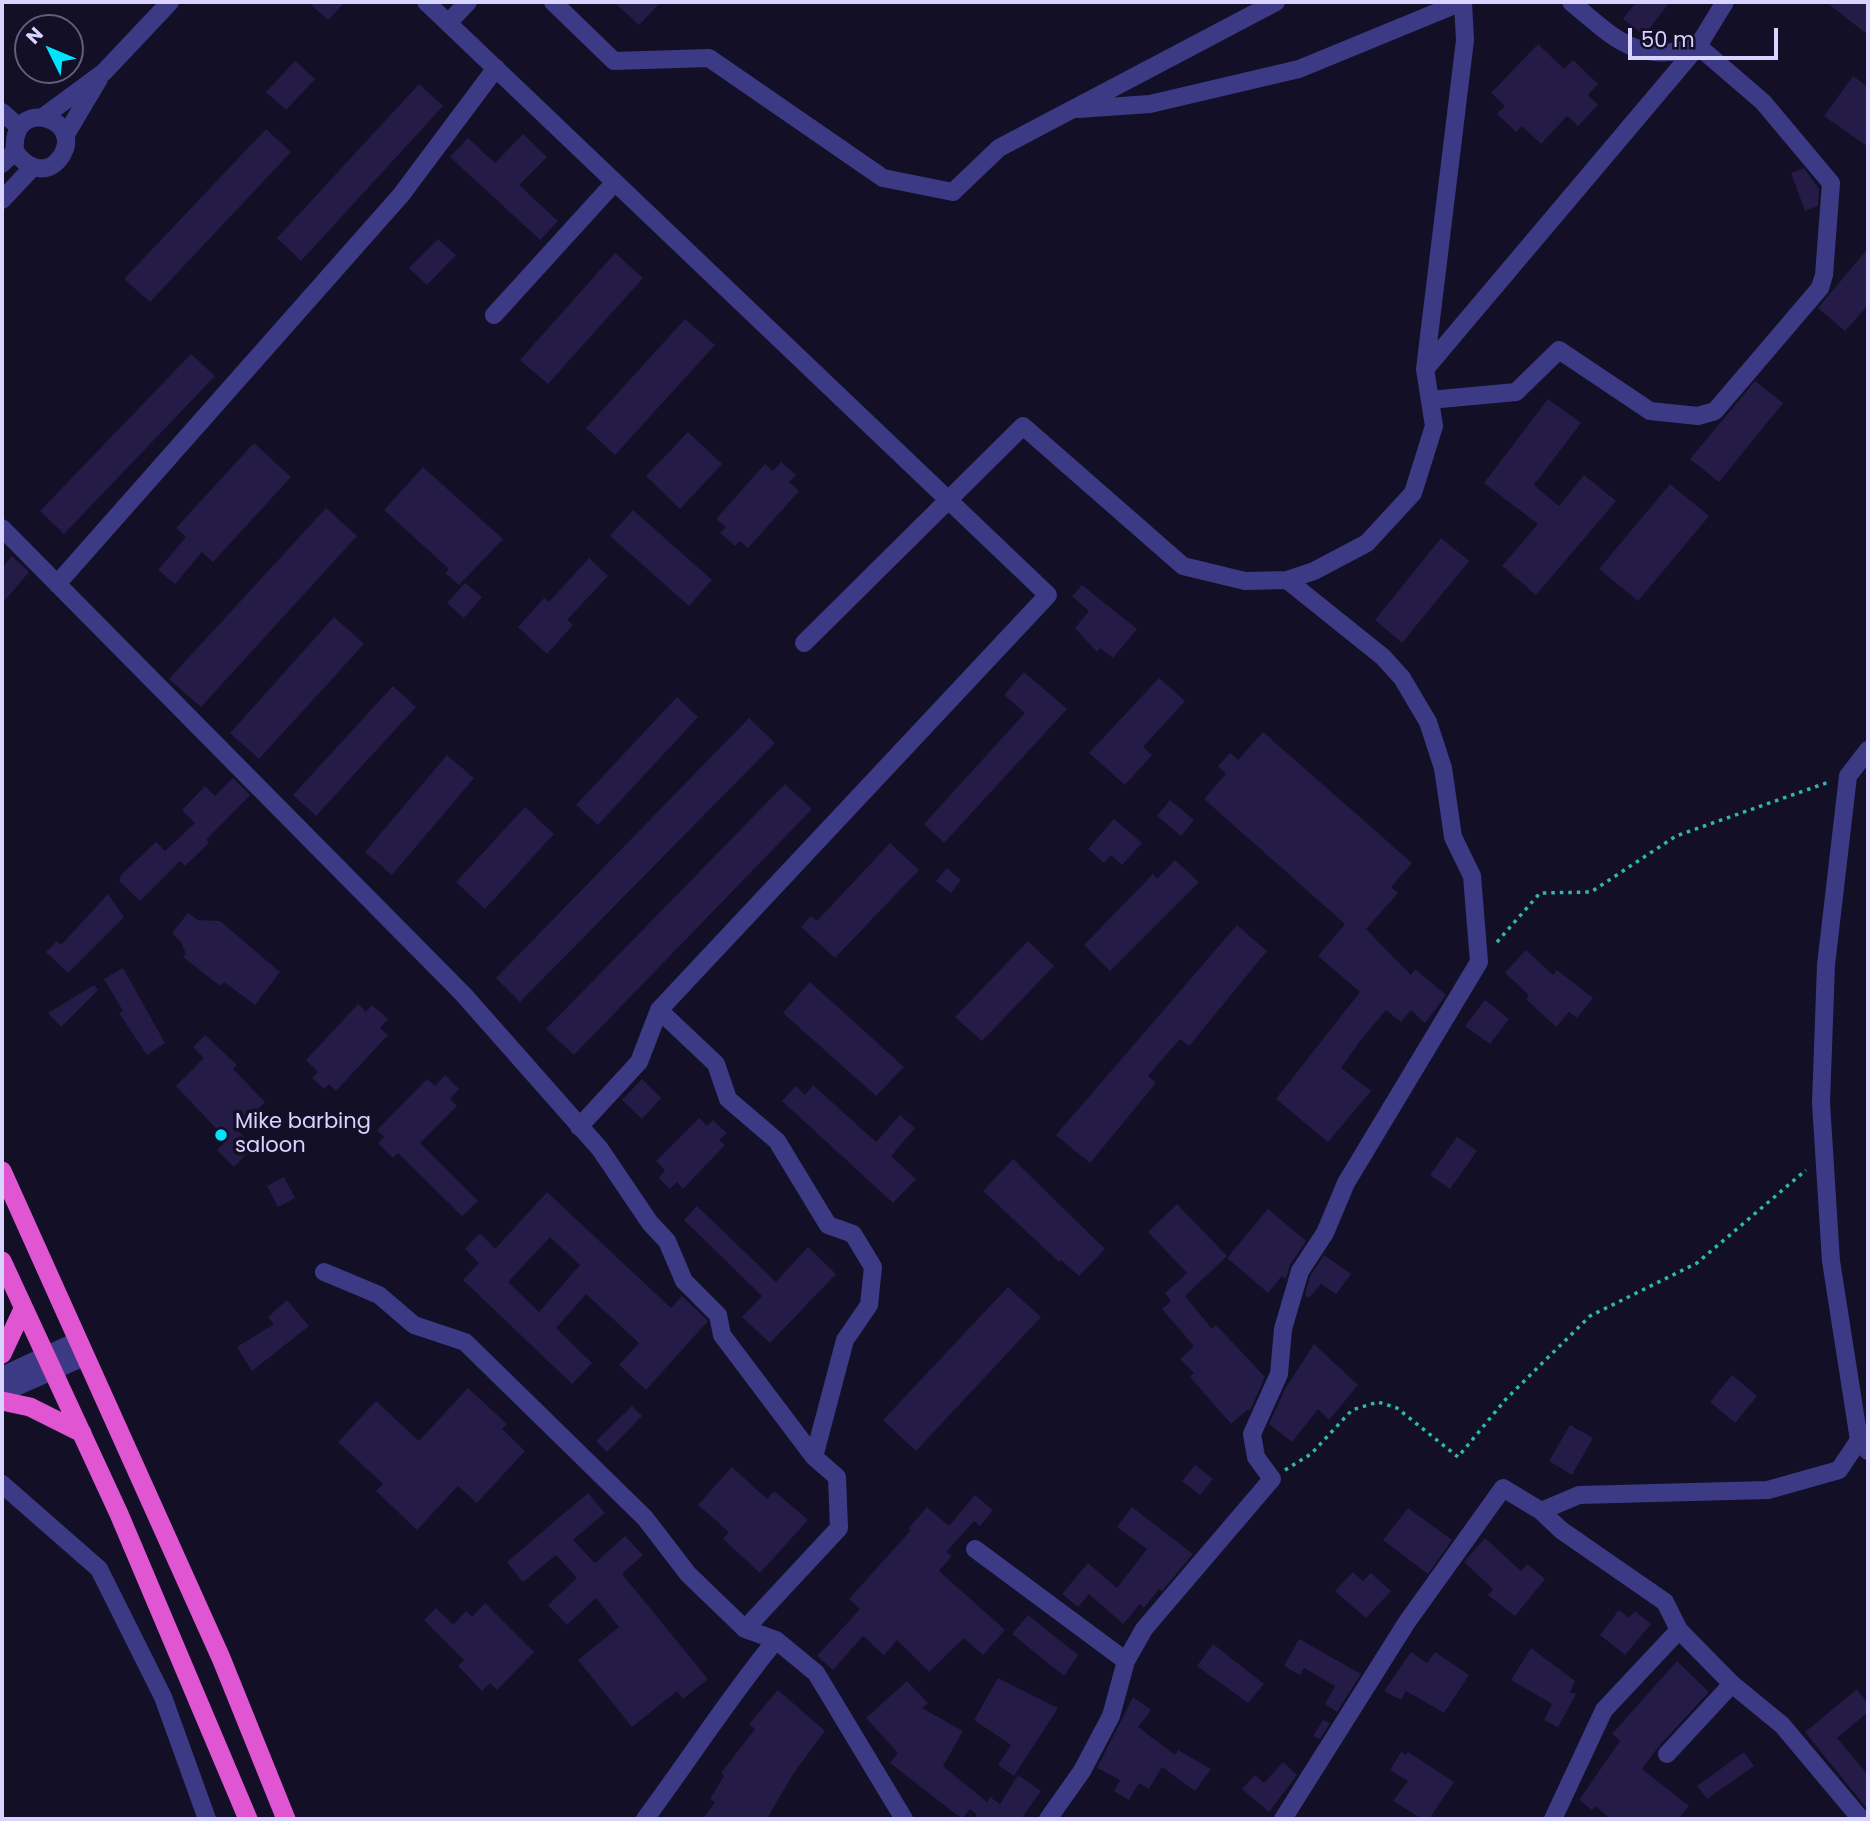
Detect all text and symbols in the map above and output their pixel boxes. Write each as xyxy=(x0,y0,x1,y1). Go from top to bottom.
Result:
north arrow xyxy=(14,14,84,84)
scale bar xyxy=(1632,14,1783,58)
text: N xyxy=(20,21,49,50)
text: 50 m xyxy=(1641,25,1695,54)
place label: Mike barbing saloon xyxy=(235,1110,371,1160)
marker: Mike barbing saloon xyxy=(213,1127,229,1143)

